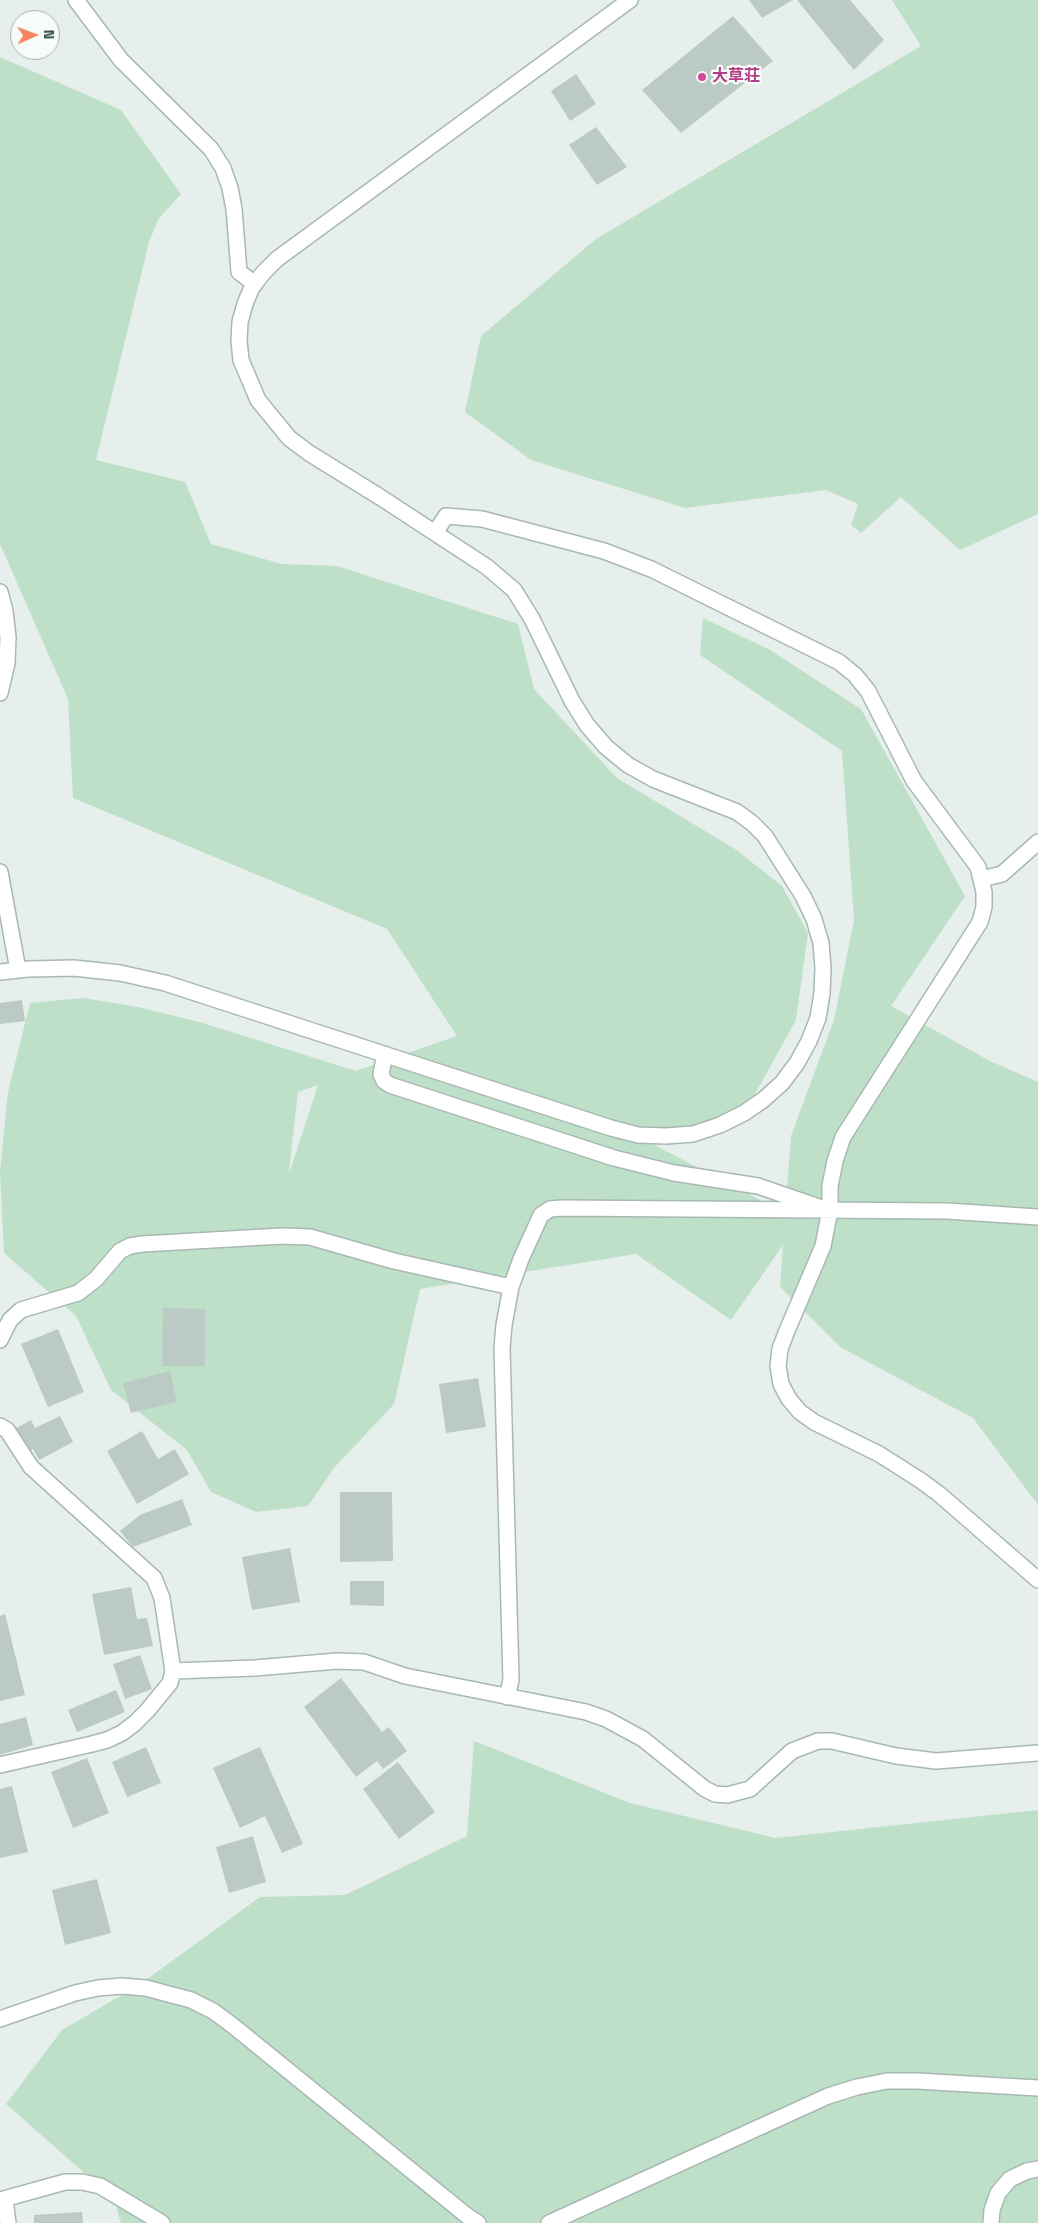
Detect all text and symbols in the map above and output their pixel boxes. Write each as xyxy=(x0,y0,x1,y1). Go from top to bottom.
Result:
north arrow xyxy=(10,10,60,60)
text: N xyxy=(40,29,58,40)
place label: 大草荘 xyxy=(712,67,760,87)
marker: 大草荘 xyxy=(696,71,708,83)

